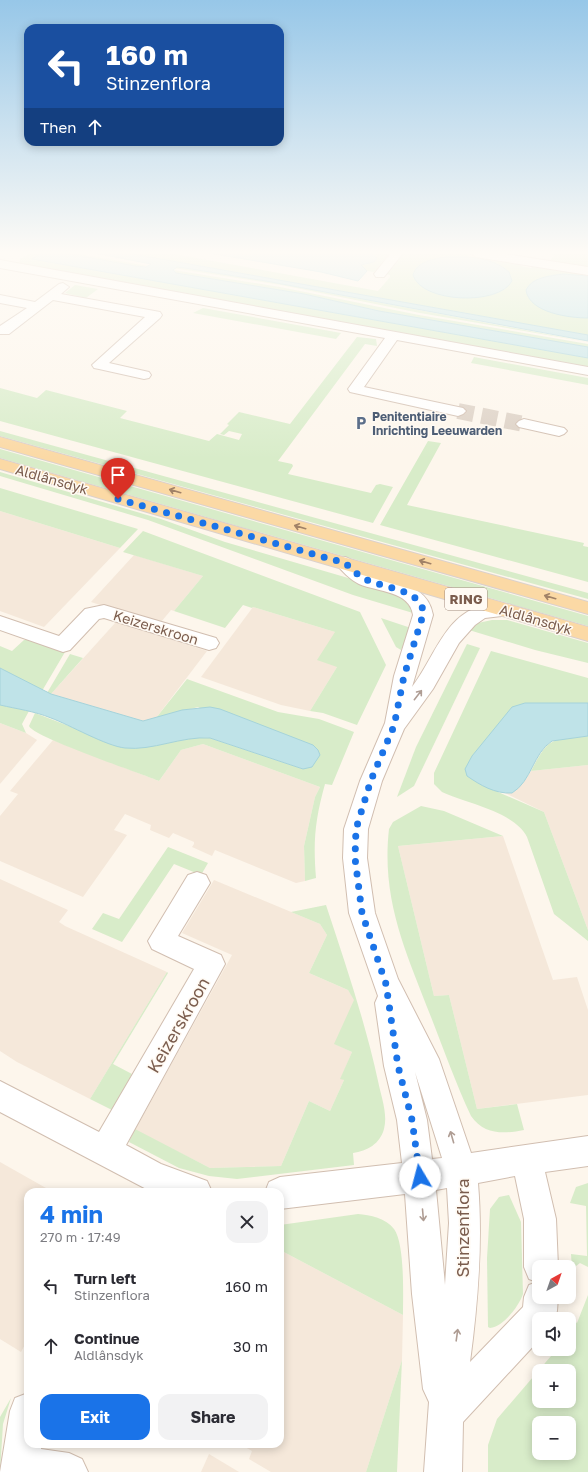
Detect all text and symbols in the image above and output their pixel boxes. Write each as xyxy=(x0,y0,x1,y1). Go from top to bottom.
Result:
text: 160 m xyxy=(106,38,188,71)
icon: left xyxy=(40,40,92,92)
text: Stinzenflora xyxy=(106,72,211,94)
icon: ahead xyxy=(84,116,106,138)
text: Then xyxy=(40,118,76,136)
place label: Penitentiaire Inrichting Leeuwarden xyxy=(372,409,502,438)
parking icon: Penitentiaire Inrichting Leeuwarden xyxy=(353,415,369,431)
pin xyxy=(101,458,135,499)
street label: Aldlânsdyk xyxy=(14,461,90,498)
icon: arrive xyxy=(107,464,129,486)
one-way arrow xyxy=(169,487,182,494)
one-way arrow xyxy=(294,522,307,530)
one-way arrow xyxy=(419,558,432,565)
road number: RING xyxy=(445,588,487,610)
one-way arrow xyxy=(544,593,557,600)
street label: Aldlânsdyk xyxy=(498,601,574,638)
street label: Keizerskroon xyxy=(111,606,201,648)
one-way arrow xyxy=(413,689,422,700)
street label: Keizerskroon xyxy=(142,973,214,1077)
one-way arrow xyxy=(448,1131,455,1144)
position arrow xyxy=(399,1156,441,1198)
street label: Stinzenflora xyxy=(452,1178,473,1278)
text: 4 min xyxy=(40,1199,103,1228)
button: close xyxy=(226,1201,268,1243)
one-way arrow xyxy=(419,1208,427,1221)
text: 270 m · 17:49 xyxy=(40,1229,121,1245)
north arrow xyxy=(532,1260,576,1304)
map controls xyxy=(532,1260,576,1460)
text: Turn left xyxy=(74,1269,136,1287)
icon: left xyxy=(40,1275,62,1297)
text: 160 m xyxy=(225,1277,268,1295)
text: Stinzenflora xyxy=(74,1287,150,1303)
button: sound xyxy=(532,1312,576,1356)
text: Continue xyxy=(74,1329,140,1347)
one-way arrow xyxy=(453,1329,461,1342)
icon: ahead xyxy=(40,1335,62,1357)
text: 30 m xyxy=(233,1337,268,1355)
text: Aldlânsdyk xyxy=(74,1347,144,1363)
button: + xyxy=(532,1364,576,1408)
button: Exit xyxy=(40,1394,150,1440)
button: Share xyxy=(158,1394,268,1440)
button: − xyxy=(532,1416,576,1460)

